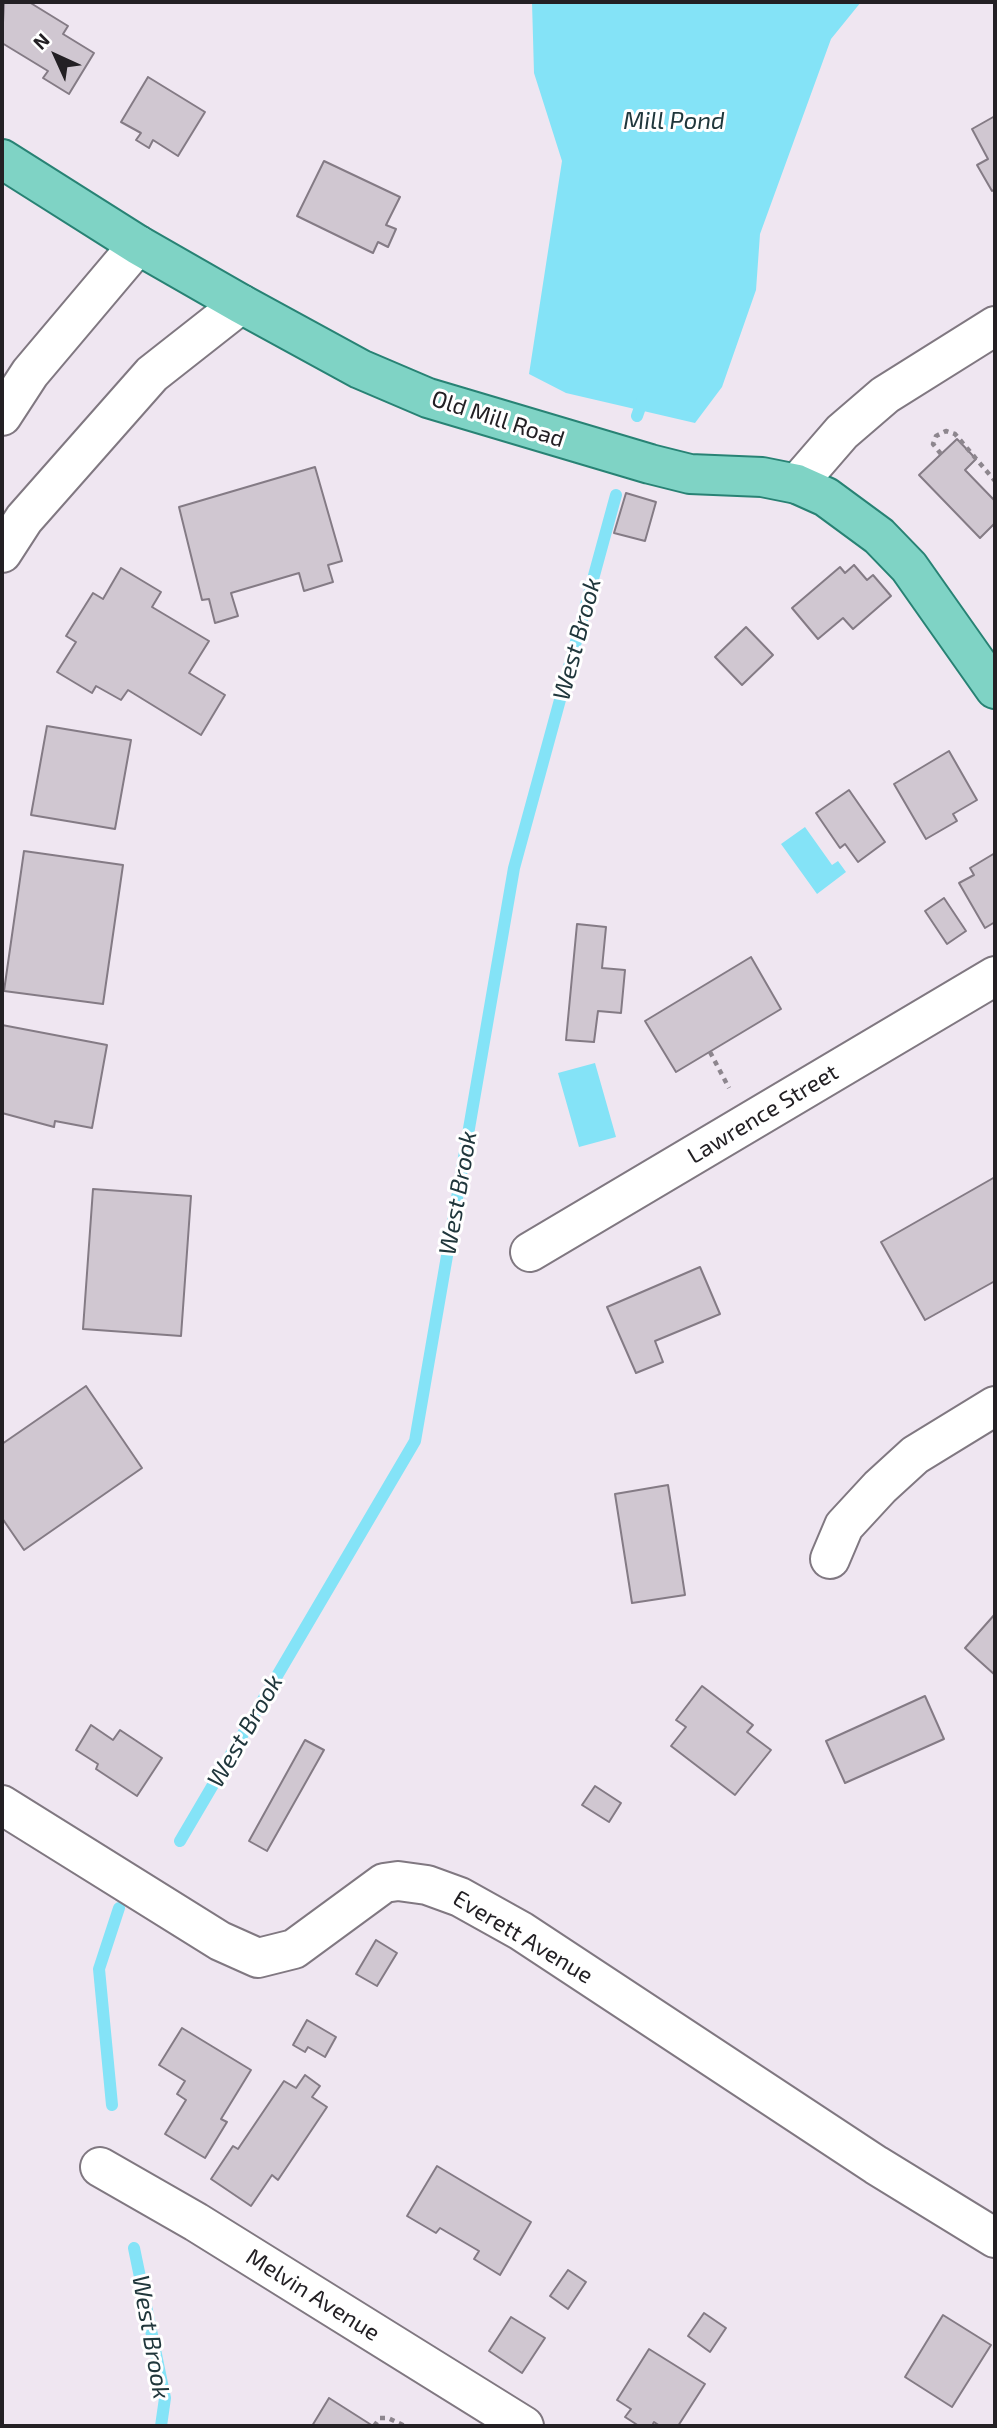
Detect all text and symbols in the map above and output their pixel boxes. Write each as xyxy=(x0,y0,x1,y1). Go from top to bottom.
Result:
north arrow xyxy=(21,21,91,91)
text: N xyxy=(28,28,54,54)
water label: Mill Pond xyxy=(623,107,725,135)
street label: Old Mill Road xyxy=(428,385,568,453)
water label: West Brook xyxy=(547,575,607,703)
street label: Lawrence Street xyxy=(683,1058,843,1170)
water label: West Brook xyxy=(433,1129,483,1257)
water label: West Brook xyxy=(201,1669,289,1793)
street label: Everett Avenue xyxy=(448,1884,598,1990)
street label: Melvin Avenue xyxy=(241,2243,385,2347)
water label: West Brook xyxy=(126,2273,176,2401)

